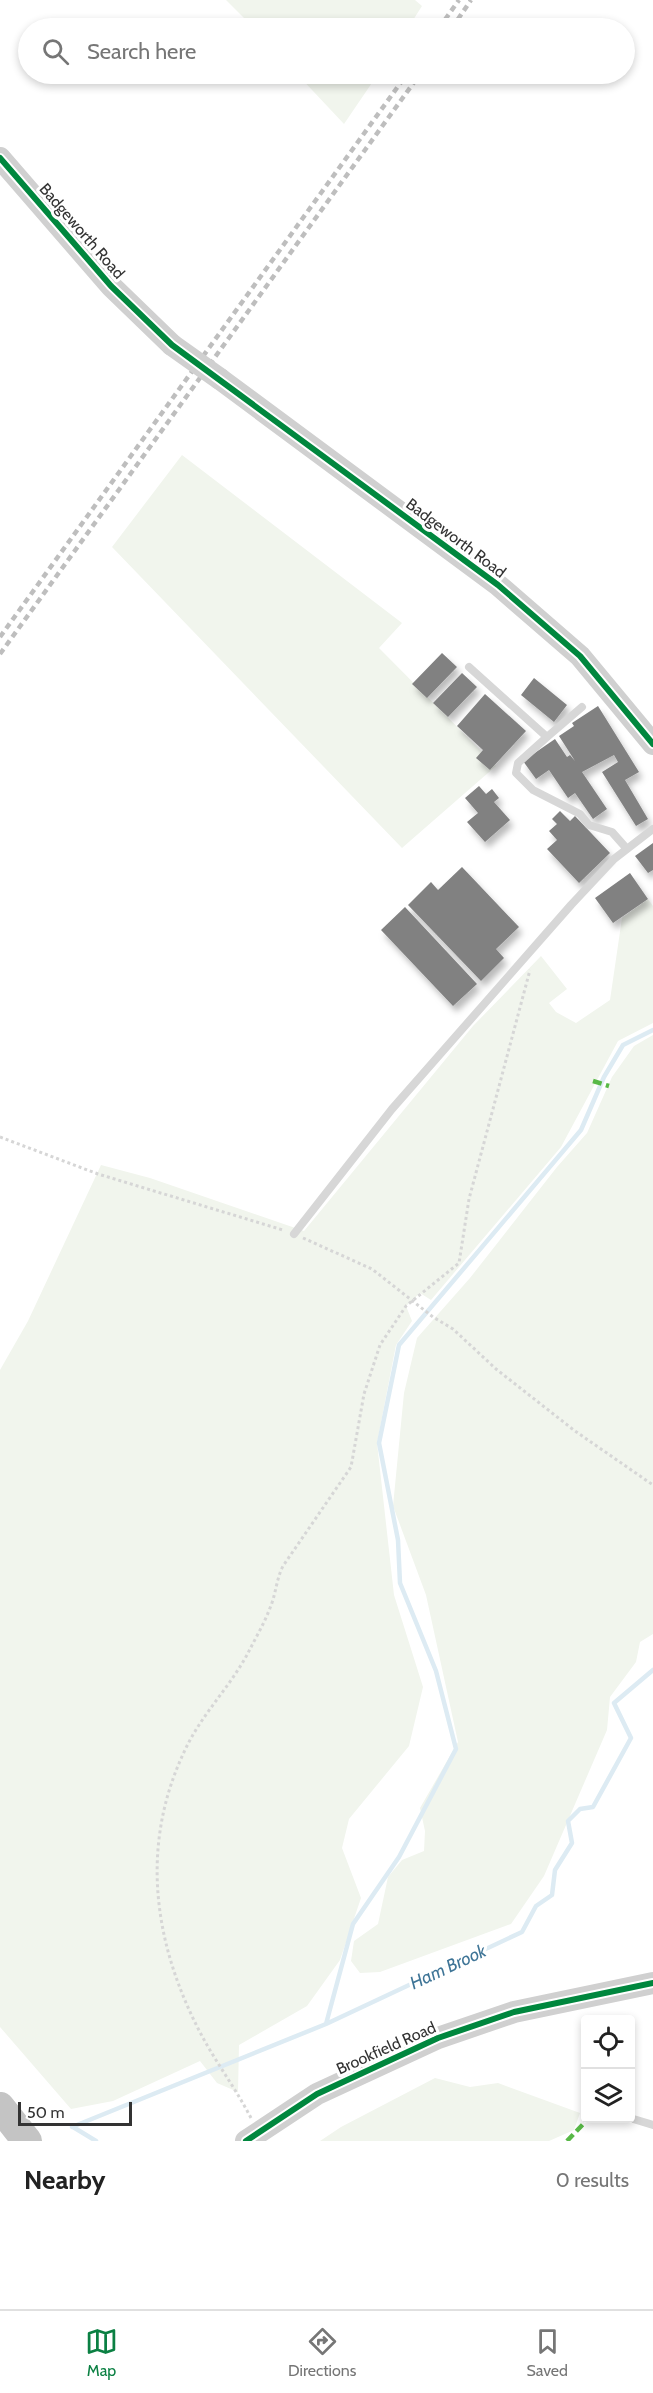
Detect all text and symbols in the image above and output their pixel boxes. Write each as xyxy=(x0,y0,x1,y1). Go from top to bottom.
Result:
search box xyxy=(18,18,635,84)
icon: search xyxy=(39,35,72,68)
text: Search here xyxy=(87,38,196,65)
street label: Badgeworth Road xyxy=(35,179,129,283)
street label: Badgeworth Road xyxy=(402,494,510,582)
water label: Ham Brook xyxy=(406,1939,491,1994)
map controls xyxy=(581,2015,635,2123)
button: locate xyxy=(581,2015,635,2069)
street label: Brookfield Road xyxy=(333,2018,439,2078)
button: layers xyxy=(581,2069,635,2123)
scale bar xyxy=(18,2099,132,2126)
text: 50 m xyxy=(27,2103,64,2122)
text: Nearby xyxy=(24,2164,105,2196)
text: 0 results xyxy=(556,2168,629,2192)
tab: Map xyxy=(85,2325,118,2380)
tab: Directions xyxy=(288,2325,356,2380)
tab: Saved xyxy=(526,2325,568,2380)

